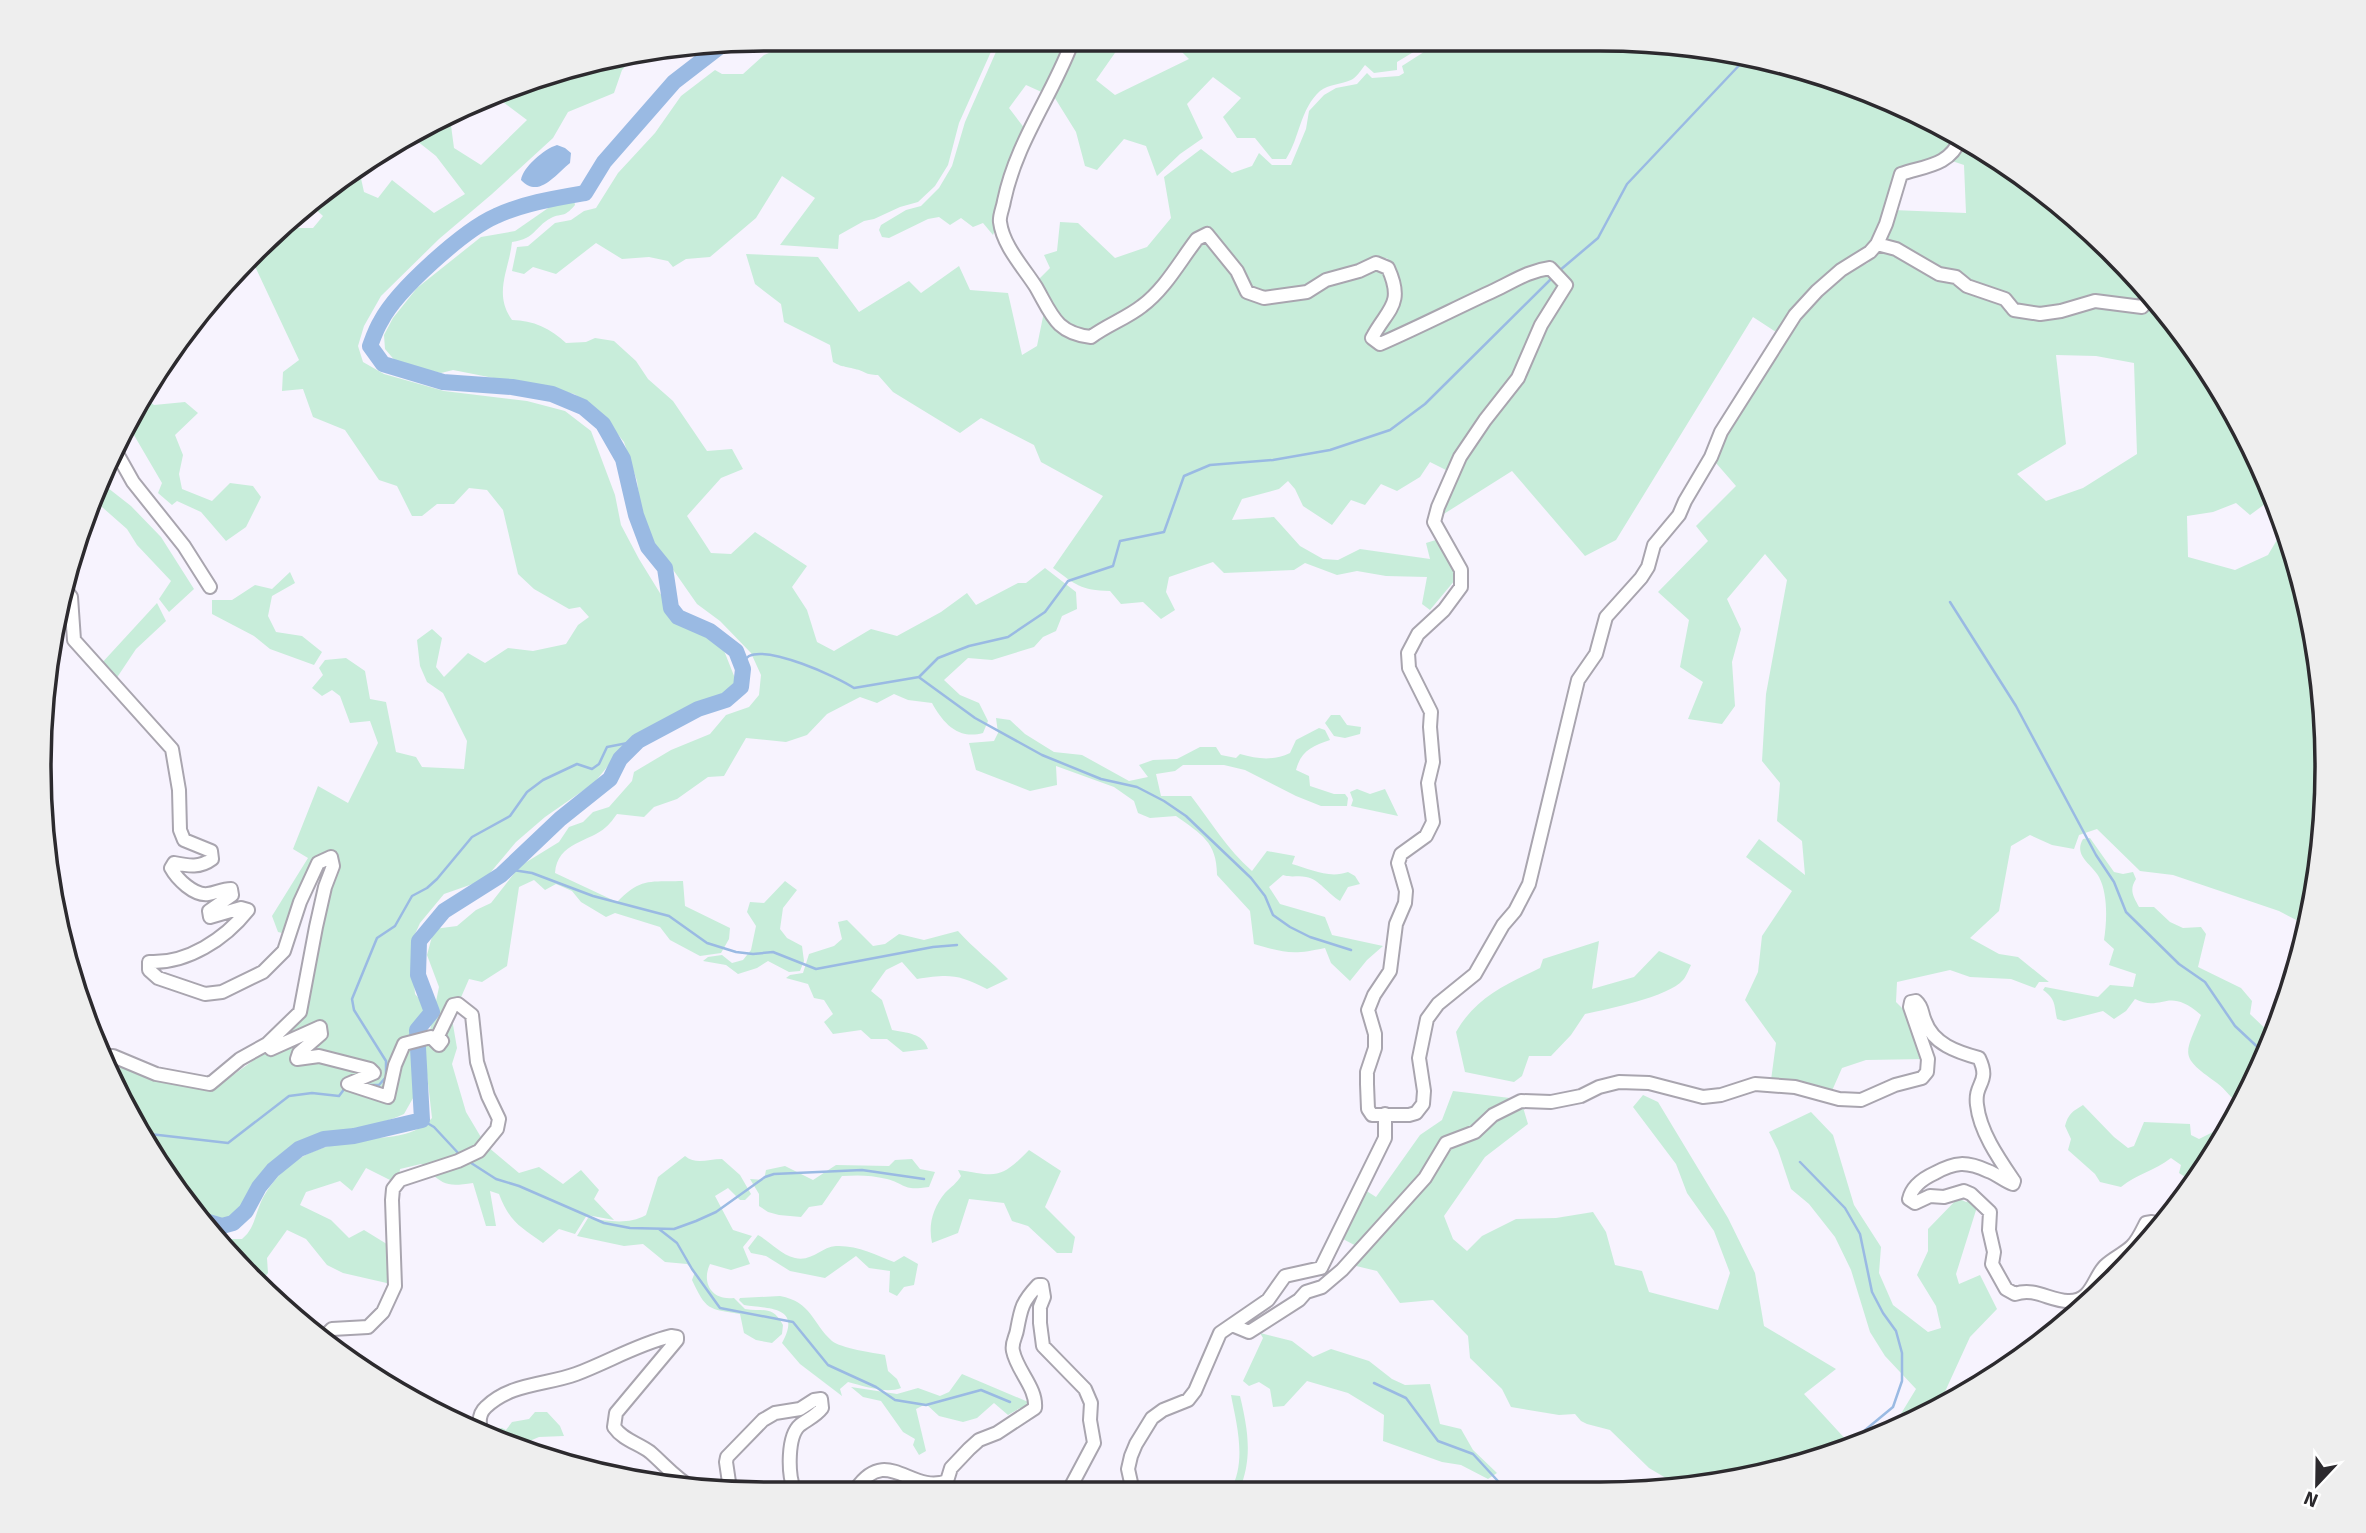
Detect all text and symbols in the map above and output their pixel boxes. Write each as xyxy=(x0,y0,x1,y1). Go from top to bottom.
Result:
north arrow xyxy=(2282,1449,2352,1519)
text: N xyxy=(2300,1485,2322,1512)

